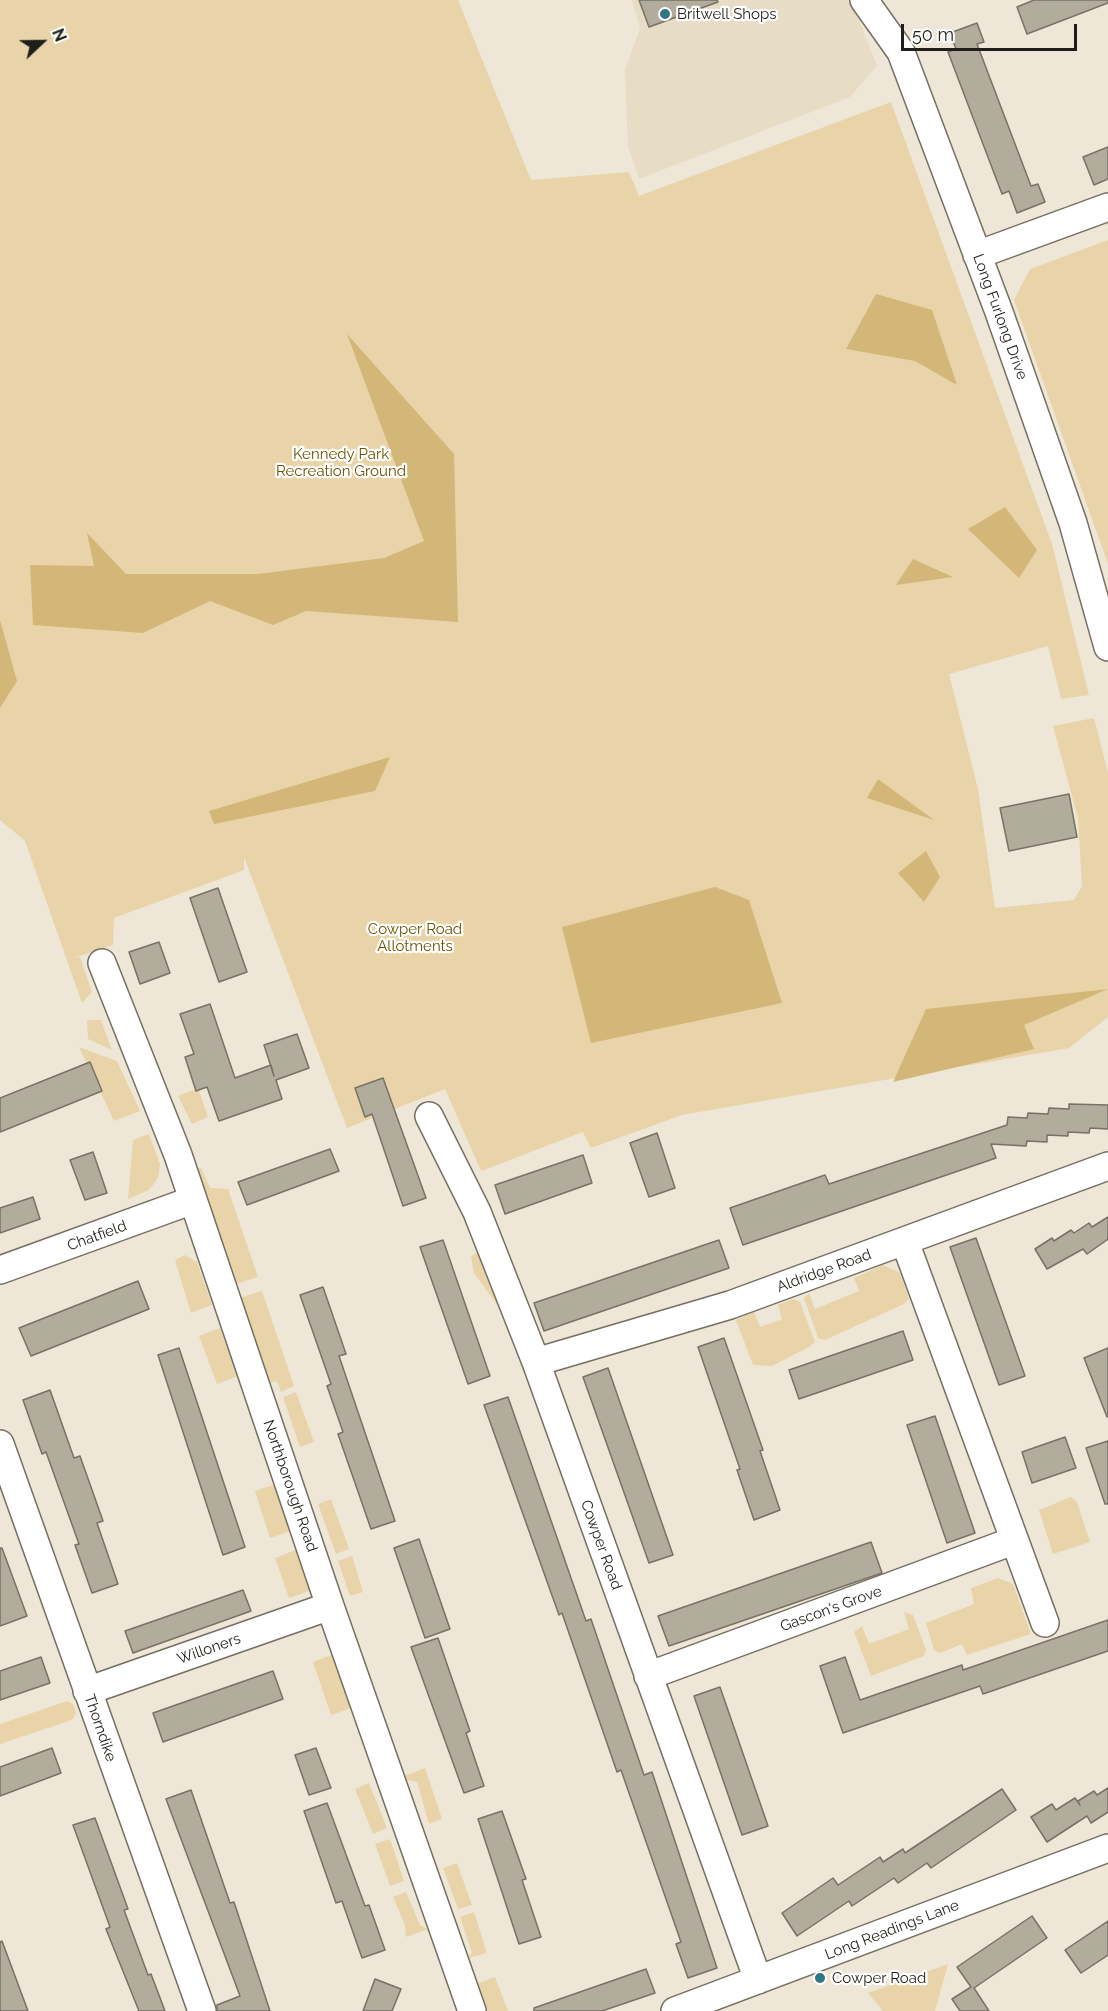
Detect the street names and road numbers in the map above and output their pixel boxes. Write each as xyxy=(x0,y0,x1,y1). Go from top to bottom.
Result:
street label: Long Furlong Drive xyxy=(969,252,1031,382)
street label: Chatfield xyxy=(65,1217,129,1255)
street label: Aldridge Road xyxy=(774,1246,874,1296)
street label: Northborough Road xyxy=(259,1418,321,1554)
street label: Cowper Road xyxy=(576,1498,626,1592)
street label: Gascon's Grove xyxy=(778,1582,884,1636)
street label: Willoners xyxy=(175,1630,243,1668)
street label: Thorndike xyxy=(80,1692,120,1764)
street label: Long Readings Lane xyxy=(822,1896,962,1964)

